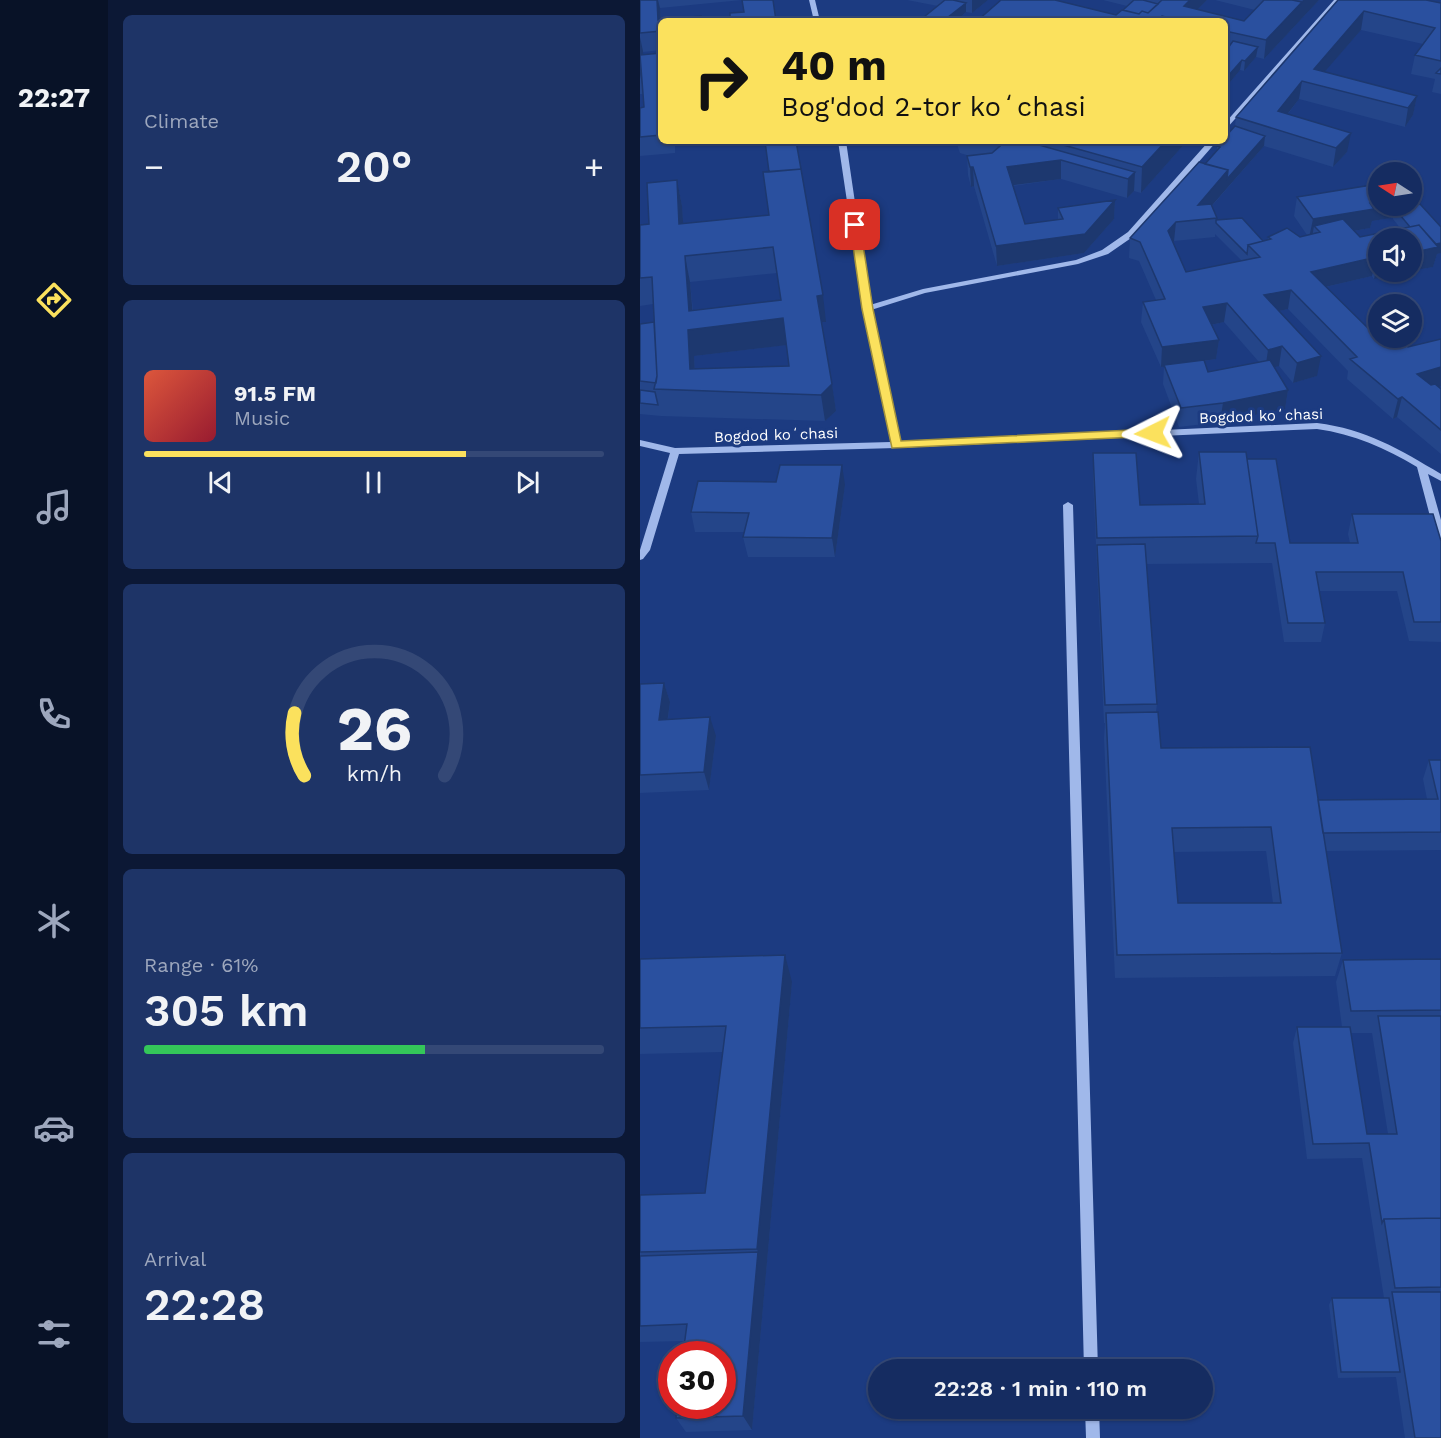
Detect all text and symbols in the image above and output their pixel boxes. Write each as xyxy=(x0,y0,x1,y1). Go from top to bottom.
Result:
text: 40 m xyxy=(781,41,887,90)
icon: right xyxy=(682,42,760,120)
text: 22:27 xyxy=(18,82,90,114)
text: Bog'dod 2-tor koʻchasi xyxy=(781,91,1086,123)
text: Climate xyxy=(144,109,219,133)
text: 20° xyxy=(336,140,412,193)
text: − xyxy=(144,147,164,186)
text: + xyxy=(584,147,604,186)
north arrow xyxy=(1368,162,1422,216)
map controls xyxy=(1368,162,1422,348)
pin xyxy=(829,199,880,250)
icon: arrive xyxy=(838,208,871,241)
button: sound xyxy=(1368,228,1422,282)
icon: directions xyxy=(33,279,75,321)
button: layers xyxy=(1368,294,1422,348)
text: 91.5 FM xyxy=(234,381,316,406)
position arrow xyxy=(1121,401,1185,465)
street label: Bogdod koʻchasi xyxy=(1199,405,1323,427)
text: Music xyxy=(234,406,290,430)
street label: Bogdod koʻchasi xyxy=(714,424,838,446)
icon: previous xyxy=(204,466,237,499)
icon: pause xyxy=(357,466,390,499)
icon: next xyxy=(511,466,544,499)
icon: music xyxy=(33,486,75,528)
text: 26 xyxy=(336,692,412,765)
icon: phone xyxy=(33,693,75,735)
text: km/h xyxy=(346,761,402,786)
icon: climate xyxy=(33,900,75,942)
text: Range · 61% xyxy=(144,953,258,977)
text: 305 km xyxy=(144,984,309,1037)
icon: car xyxy=(33,1107,75,1149)
text: Arrival xyxy=(144,1247,206,1271)
text: 22:28 xyxy=(144,1278,265,1331)
icon: filters xyxy=(33,1313,75,1355)
speed limit sign: 30 xyxy=(658,1341,736,1419)
text: 22:28 · 1 min · 110 m xyxy=(934,1376,1147,1401)

